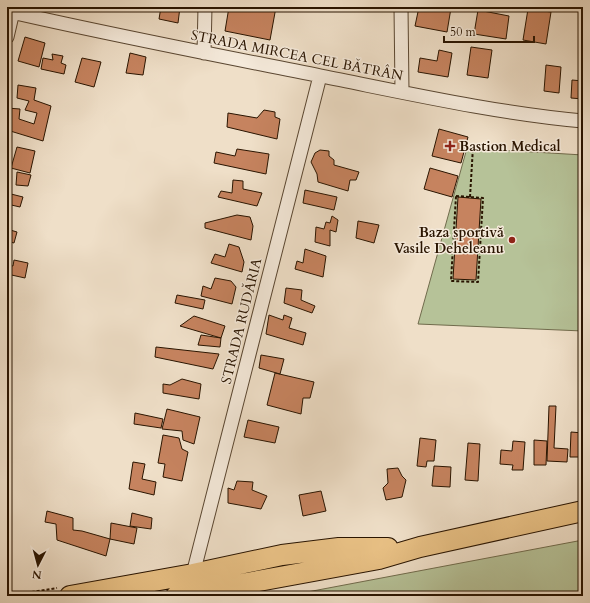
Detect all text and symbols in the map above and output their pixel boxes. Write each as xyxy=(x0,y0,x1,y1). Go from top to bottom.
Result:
scale bar xyxy=(444,18,534,44)
text: 50 m xyxy=(450,24,477,40)
street label: STRADA MIRCEA CEL BĂTRÂN xyxy=(189,26,405,85)
place label: Bastion Medical xyxy=(459,137,561,156)
marker: Bastion Medical xyxy=(444,140,456,152)
place label: Baza sportivă Vasile Deheleanu xyxy=(394,223,504,258)
marker: Baza sportivă Vasile Deheleanu xyxy=(507,235,517,245)
street label: STRADA RUDĂRIA xyxy=(217,256,266,386)
north arrow xyxy=(18,545,58,585)
text: N xyxy=(31,566,43,582)

